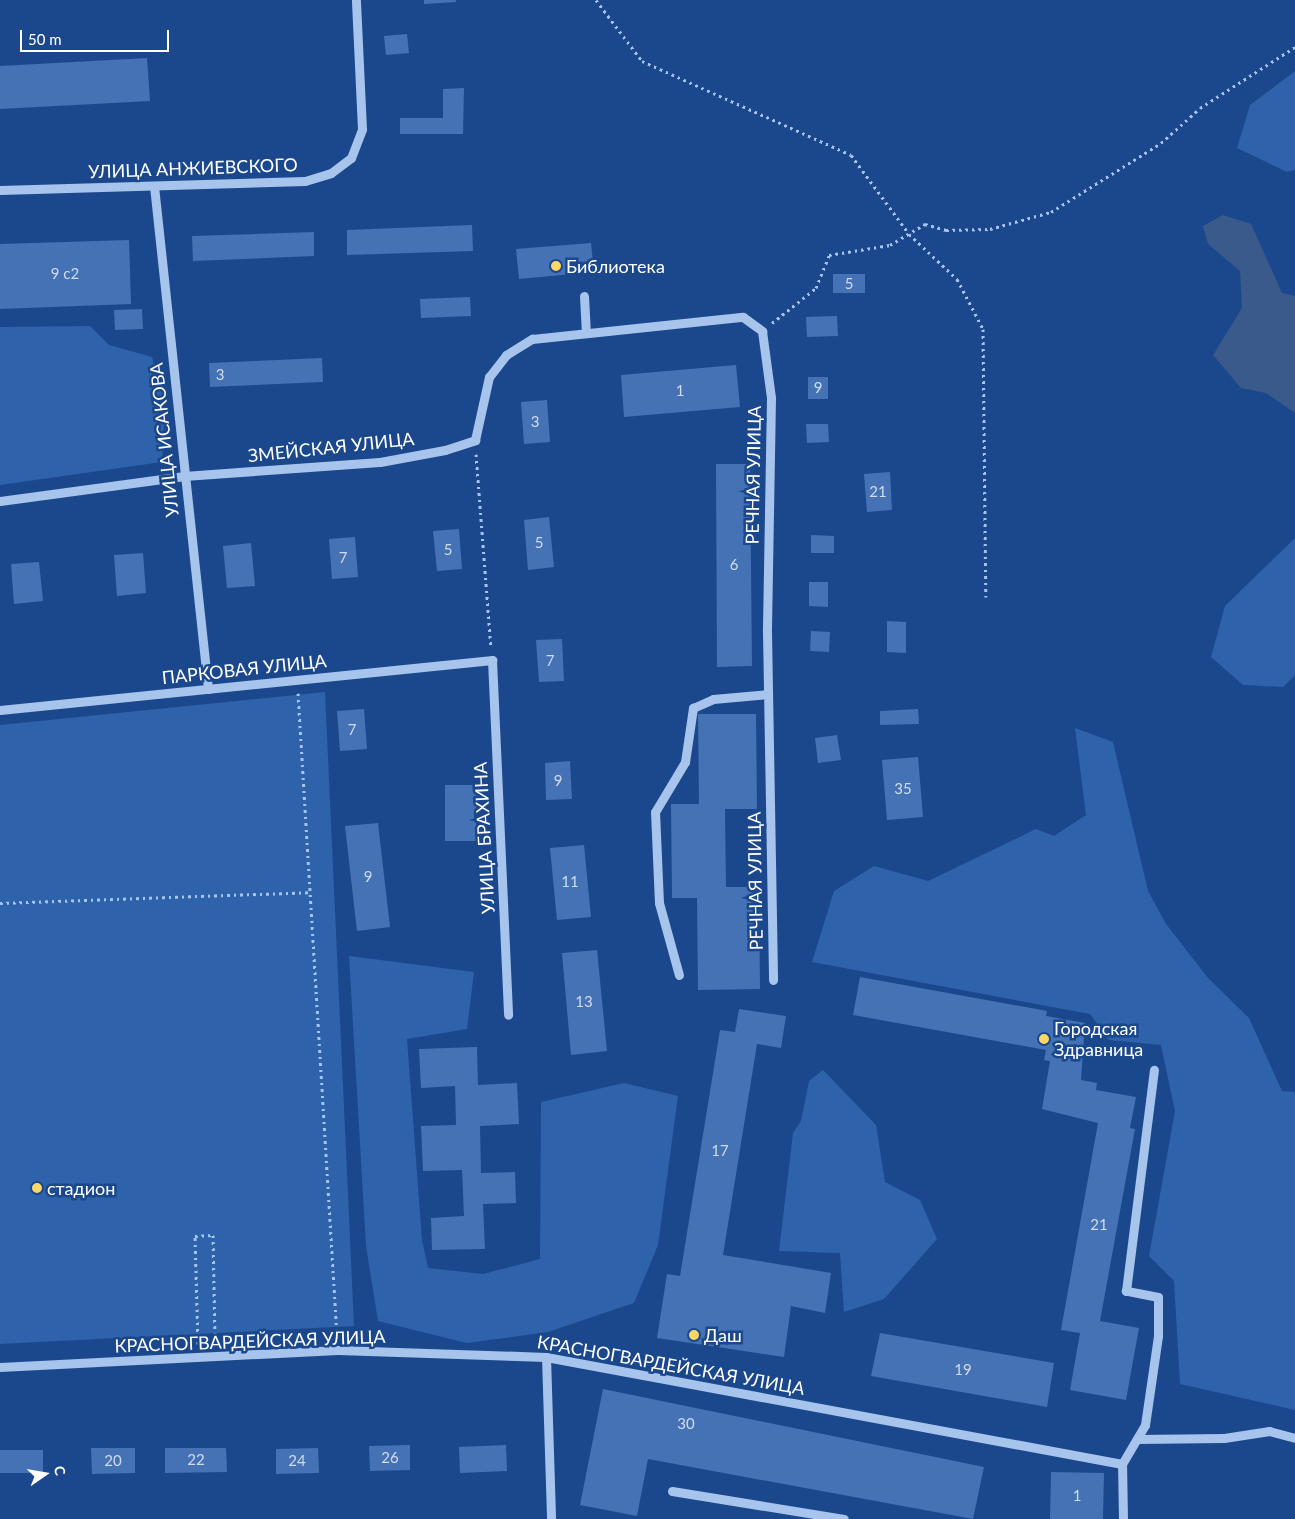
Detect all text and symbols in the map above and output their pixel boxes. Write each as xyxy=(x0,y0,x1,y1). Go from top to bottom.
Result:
scale bar xyxy=(22,20,171,52)
text: 50 m xyxy=(28,30,62,48)
street label: УЛИЦА АНЖИЕВСКОГО xyxy=(88,154,298,182)
place label: Библиотека xyxy=(566,255,665,277)
marker: Библиотека xyxy=(550,260,562,272)
house number: 9 с2 xyxy=(51,265,79,283)
house number: 5 xyxy=(845,275,853,293)
street label: УЛИЦА ИСАКОВА xyxy=(145,362,183,518)
house number: 3 xyxy=(216,366,224,384)
house number: 9 xyxy=(814,379,822,397)
house number: 1 xyxy=(676,382,684,400)
street label: РЕЧНАЯ УЛИЦА xyxy=(741,405,765,545)
house number: 3 xyxy=(531,413,539,431)
street label: ЗМЕЙСКАЯ УЛИЦА xyxy=(247,428,415,466)
house number: 21 xyxy=(869,483,887,501)
house number: 5 xyxy=(535,534,543,552)
house number: 5 xyxy=(444,541,452,559)
house number: 7 xyxy=(339,549,347,567)
house number: 6 xyxy=(730,556,738,574)
street label: ПАРКОВАЯ УЛИЦА xyxy=(161,650,327,688)
house number: 7 xyxy=(546,652,554,670)
house number: 7 xyxy=(348,721,356,739)
street label: УЛИЦА БРАХИНА xyxy=(469,761,499,915)
house number: 9 xyxy=(554,772,562,790)
house number: 35 xyxy=(894,780,912,798)
street label: РЕЧНАЯ УЛИЦА xyxy=(743,811,767,951)
house number: 9 xyxy=(364,868,372,886)
house number: 11 xyxy=(561,873,579,891)
house number: 13 xyxy=(575,993,593,1011)
place label: Городская Здравница xyxy=(1054,1018,1143,1060)
marker: Городская Здравница xyxy=(1038,1033,1050,1045)
house number: 17 xyxy=(711,1142,729,1160)
place label: стадион xyxy=(47,1177,115,1199)
marker: стадион xyxy=(31,1182,43,1194)
house number: 21 xyxy=(1090,1216,1108,1234)
place label: Даш xyxy=(704,1324,742,1346)
street label: КРАСНОГВАРДЕЙСКАЯ УЛИЦА xyxy=(114,1325,386,1357)
marker: Даш xyxy=(688,1329,700,1341)
street label: КРАСНОГВАРДЕЙСКАЯ УЛИЦА xyxy=(536,1331,806,1399)
house number: 19 xyxy=(954,1361,972,1379)
house number: 30 xyxy=(677,1415,695,1433)
north arrow xyxy=(20,1449,70,1499)
house number: 26 xyxy=(381,1449,399,1467)
house number: 22 xyxy=(187,1451,205,1469)
house number: 20 xyxy=(104,1452,122,1470)
house number: 24 xyxy=(288,1452,306,1470)
text: С xyxy=(51,1464,69,1477)
house number: 1 xyxy=(1073,1487,1081,1505)

